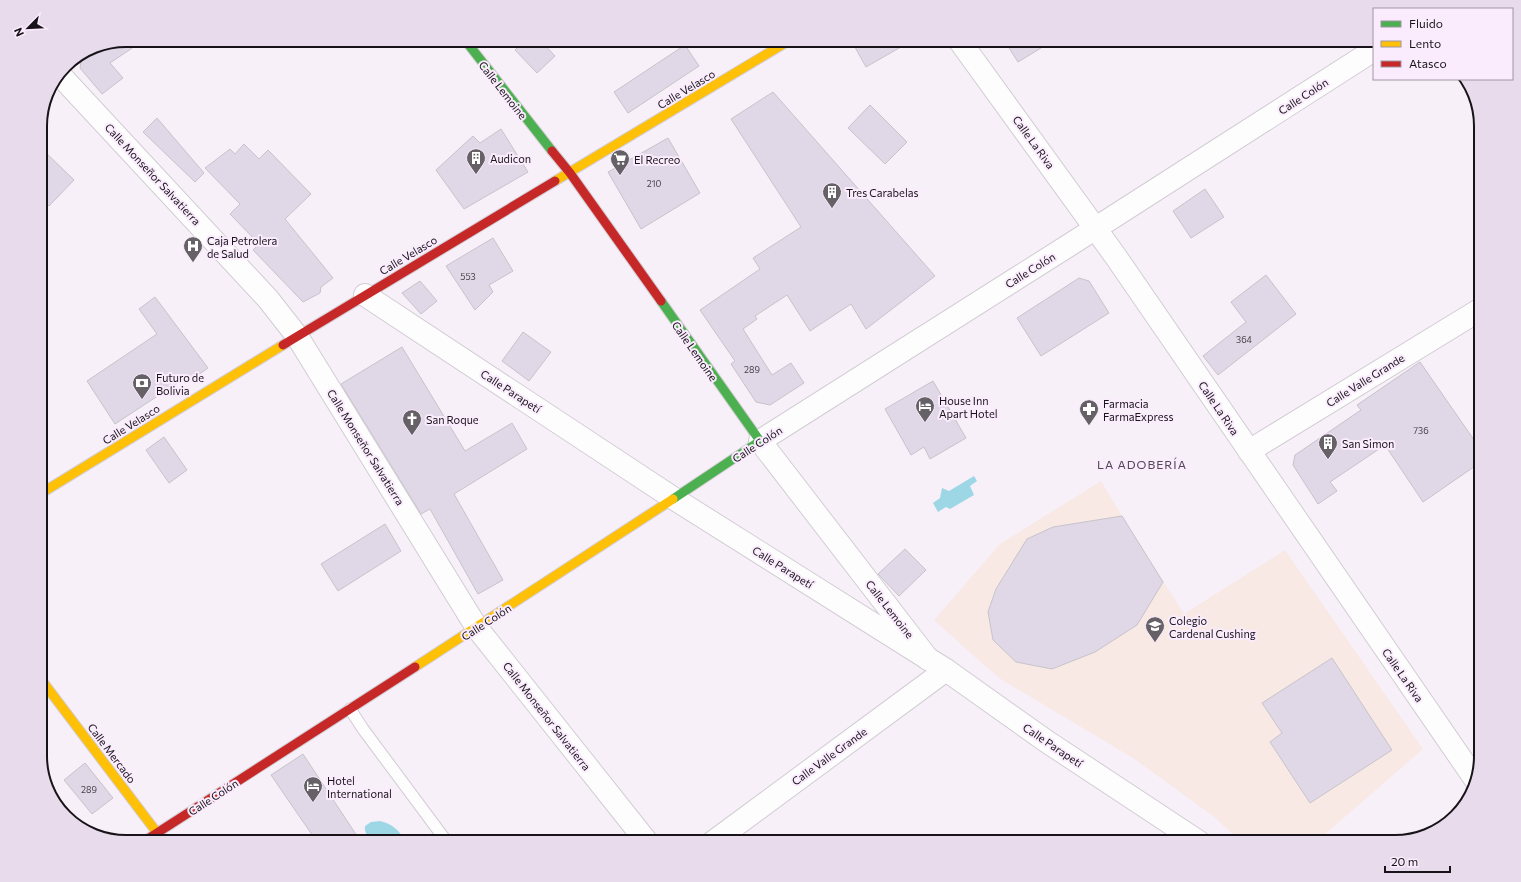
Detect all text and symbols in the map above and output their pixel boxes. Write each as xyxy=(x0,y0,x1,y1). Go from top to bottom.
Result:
north arrow xyxy=(8,8,48,48)
legend xyxy=(1373,8,1513,80)
text: Fluido xyxy=(1409,16,1443,30)
text: N xyxy=(11,26,26,39)
text: Lento xyxy=(1409,36,1441,50)
text: Atasco xyxy=(1409,56,1447,70)
street label: Calle Lemoine xyxy=(476,58,530,122)
street label: Calle Velasco xyxy=(655,66,718,111)
street label: Calle Colón xyxy=(1276,75,1330,117)
street label: Calle La Riva xyxy=(1010,113,1058,171)
street label: Calle Monseñor Salvatierra xyxy=(102,120,204,228)
building icon: Audicon xyxy=(465,147,487,175)
supermarket icon: El Recreo xyxy=(609,148,631,176)
place label: Audicon xyxy=(490,152,531,165)
place label: El Recreo xyxy=(634,153,681,166)
house number: 210 xyxy=(647,178,661,189)
building icon: Tres Carabelas xyxy=(821,181,843,209)
place label: Tres Carabelas xyxy=(846,186,918,199)
street label: Calle Velasco xyxy=(377,232,440,277)
place label: Caja Petrolera de Salud xyxy=(207,234,277,260)
hospital icon: Caja Petrolera de Salud xyxy=(182,235,204,263)
street label: Calle Colón xyxy=(1003,249,1057,291)
house number: 553 xyxy=(460,271,476,282)
street label: Calle Lemoine xyxy=(670,319,721,384)
house number: 364 xyxy=(1236,334,1253,345)
street label: Calle Valle Grande xyxy=(1324,351,1407,409)
house number: 289 xyxy=(744,364,760,375)
street label: Calle Parapetí xyxy=(479,367,544,416)
place label: Futuro de Bolivia xyxy=(156,371,204,397)
bank icon: Futuro de Bolivia xyxy=(131,372,153,400)
street label: Calle La Riva xyxy=(1196,378,1242,438)
street label: Calle Monseñor Salvatierra xyxy=(325,387,407,507)
place label: House Inn Apart Hotel xyxy=(939,394,998,420)
hotel icon: House Inn Apart Hotel xyxy=(914,395,936,423)
place label: Farmacia FarmaExpress xyxy=(1103,397,1173,423)
pharmacy icon: Farmacia FarmaExpress xyxy=(1078,398,1100,426)
street label: Calle Velasco xyxy=(100,401,162,447)
church icon: San Roque xyxy=(401,408,423,436)
place label: San Roque xyxy=(426,413,479,426)
street label: Calle Colón xyxy=(730,423,784,465)
house number: 736 xyxy=(1413,425,1429,436)
building icon: San Simon xyxy=(1317,432,1339,460)
place label: San Simon xyxy=(1342,437,1394,450)
district label: LA ADOBERÍA xyxy=(1097,457,1187,471)
street label: Calle Parapetí xyxy=(750,543,817,591)
street label: Calle Lemoine xyxy=(863,577,917,641)
street label: Calle Colón xyxy=(459,601,513,643)
place label: Colegio Cardenal Cushing xyxy=(1169,614,1256,640)
school or university icon: Colegio Cardenal Cushing xyxy=(1144,615,1166,643)
street label: Calle La Riva xyxy=(1380,646,1426,704)
street label: Calle Monseñor Salvatierra xyxy=(501,659,593,773)
street label: Calle Parapetí xyxy=(1021,720,1086,770)
street label: Calle Mercado xyxy=(85,721,139,786)
street label: Calle Valle Grande xyxy=(789,724,869,788)
place label: Hotel International xyxy=(327,774,392,800)
hotel icon: Hotel International xyxy=(302,775,324,803)
street label: Calle Colón xyxy=(186,776,240,818)
house number: 289 xyxy=(81,784,97,795)
scale bar xyxy=(1385,848,1450,874)
text: 20 m xyxy=(1391,854,1418,868)

